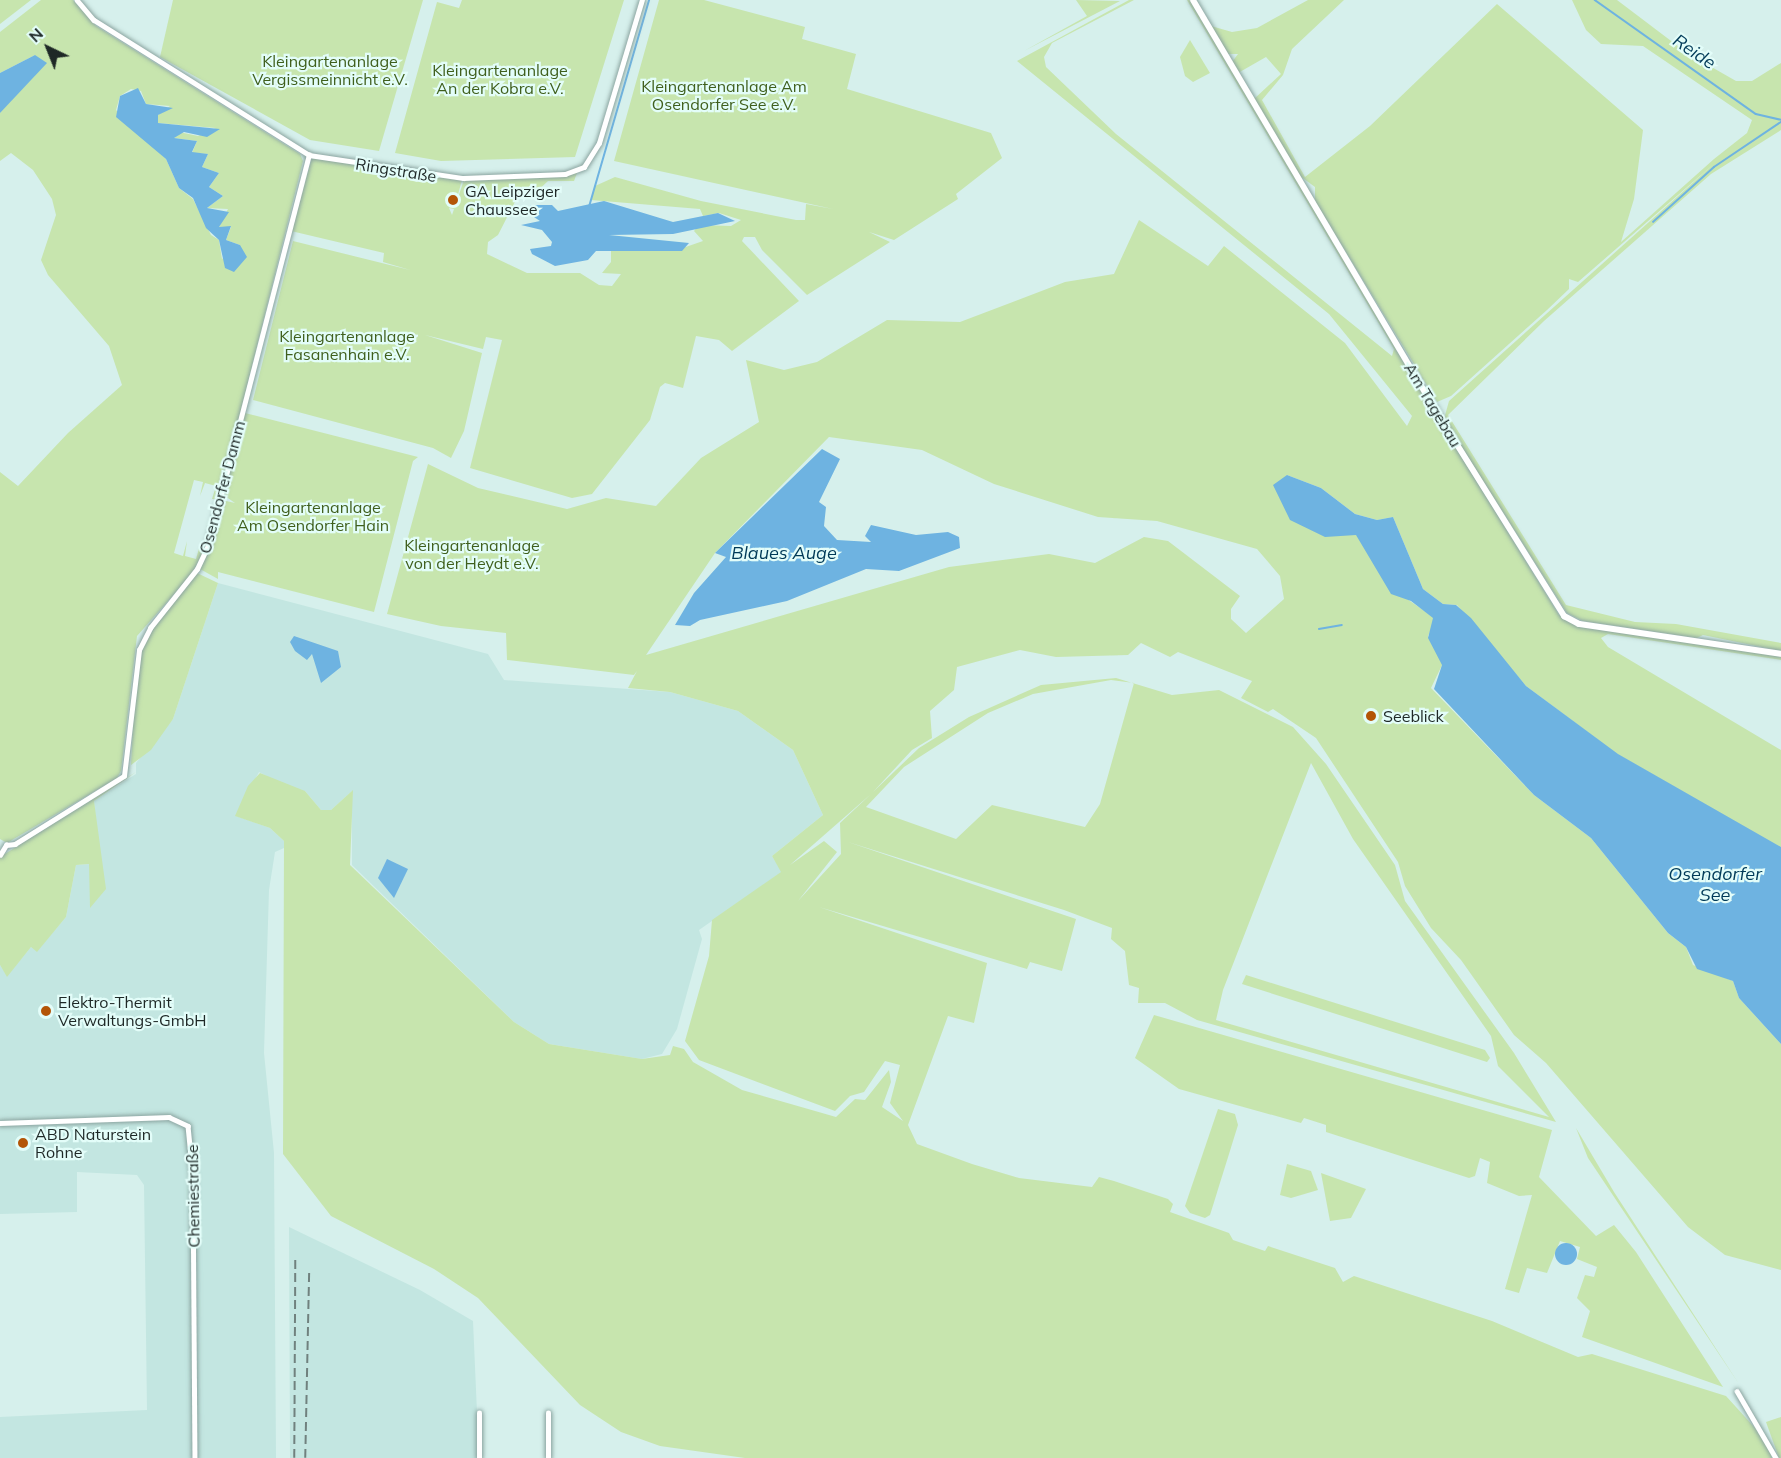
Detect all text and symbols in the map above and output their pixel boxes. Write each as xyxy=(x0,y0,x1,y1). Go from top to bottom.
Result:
north arrow xyxy=(18,18,78,78)
text: N xyxy=(24,23,47,46)
water label: Reide xyxy=(1669,30,1719,74)
park label: Kleingartenanlage Vergissmeinnicht e.V. xyxy=(252,51,408,89)
park label: Kleingartenanlage An der Kobra e.V. xyxy=(432,60,568,98)
park label: Kleingartenanlage Am Osendorfer See e.V. xyxy=(641,76,807,114)
street label: Ringstraße xyxy=(354,154,438,186)
place label: GA Leipziger Chaussee xyxy=(465,181,560,219)
marker: GA Leipziger Chaussee xyxy=(446,193,460,207)
park label: Kleingartenanlage Fasanenhain e.V. xyxy=(279,326,415,364)
street label: Am Tagebau xyxy=(1400,359,1466,451)
street label: Osendorfer Damm xyxy=(195,418,249,556)
park label: Kleingartenanlage Am Osendorfer Hain xyxy=(237,497,389,535)
park label: Kleingartenanlage von der Heydt e.V. xyxy=(404,535,540,573)
water label: Blaues Auge xyxy=(731,542,837,564)
place label: Seeblick xyxy=(1383,706,1444,726)
marker: Seeblick xyxy=(1364,709,1378,723)
water label: Osendorfer See xyxy=(1668,864,1762,906)
place label: Elektro-Thermit Verwaltungs-GmbH xyxy=(58,992,207,1030)
marker: Elektro-Thermit Verwaltungs-GmbH xyxy=(39,1004,53,1018)
place label: ABD Naturstein Rohne xyxy=(35,1124,151,1162)
marker: ABD Naturstein Rohne xyxy=(16,1136,30,1150)
street label: Chemiestraße xyxy=(183,1144,203,1248)

